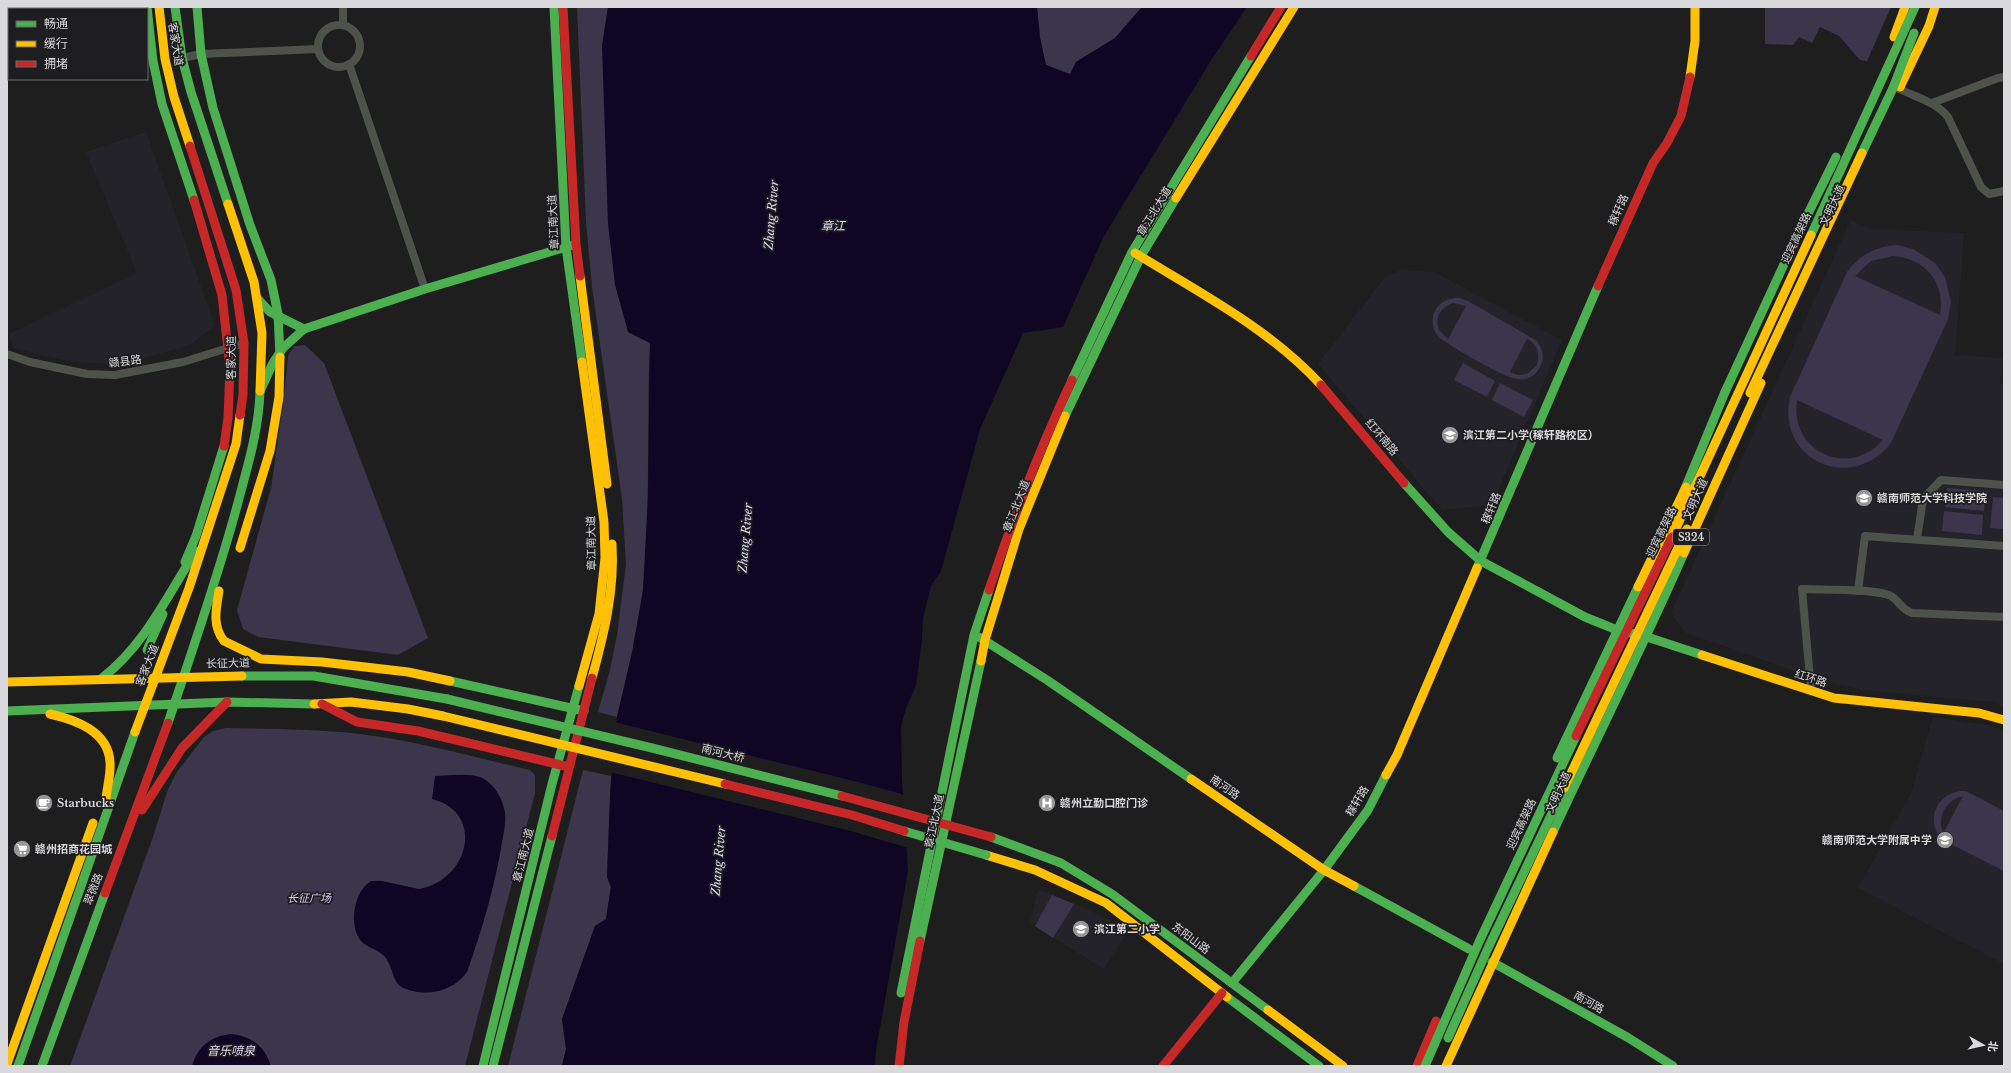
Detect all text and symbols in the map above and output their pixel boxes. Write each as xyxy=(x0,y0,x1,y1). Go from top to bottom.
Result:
legend xyxy=(8,8,148,80)
text: 畅通 xyxy=(44,16,68,31)
street label: 客家大道 xyxy=(166,21,186,67)
text: 缓行 xyxy=(44,36,68,51)
text: 拥堵 xyxy=(44,56,68,71)
water label: Zhang River xyxy=(760,179,782,251)
street label: 文明大道 xyxy=(1816,182,1848,228)
street label: 章江北大道 xyxy=(1134,184,1174,238)
street label: 稼轩路 xyxy=(1605,192,1631,228)
street label: 章江南大道 xyxy=(545,194,561,250)
street label: 迎宾高架路 xyxy=(1778,210,1814,266)
water label: 章江 xyxy=(821,218,847,233)
street label: 客家大道 xyxy=(224,336,238,380)
street label: 赣县路 xyxy=(108,352,142,370)
street label: 红环南路 xyxy=(1362,416,1402,458)
school or university icon: 滨江第二小学(稼轩路校区） xyxy=(1440,425,1460,445)
place label: 滨江第二小学(稼轩路校区） xyxy=(1463,428,1599,442)
street label: 文明大道 xyxy=(1680,476,1710,522)
street label: 章江北大道 xyxy=(1000,478,1032,534)
school or university icon: 赣南师范大学科技学院 xyxy=(1854,488,1874,508)
street label: 稼轩路 xyxy=(1478,490,1504,526)
place label: 赣南师范大学科技学院 xyxy=(1877,491,1987,505)
water label: Zhang River xyxy=(734,502,756,574)
street label: 迎宾高架路 xyxy=(1643,504,1679,560)
street label: 章江南大道 xyxy=(584,515,598,571)
road number: S324 xyxy=(1673,529,1709,545)
street label: 客家大道 xyxy=(133,642,161,688)
street label: 长征大道 xyxy=(206,656,250,670)
street label: 红环路 xyxy=(1793,666,1829,690)
street label: 南河大桥 xyxy=(700,741,746,765)
street label: 文明大道 xyxy=(1542,769,1574,815)
street label: 南河路 xyxy=(1207,772,1243,802)
street label: 稼轩路 xyxy=(1343,783,1371,819)
cafe icon: Starbucks xyxy=(34,793,54,813)
street label: 章江北大道 xyxy=(921,793,947,849)
hospital icon: 赣州立勤口腔门诊 xyxy=(1037,793,1057,813)
place label: Starbucks xyxy=(57,796,114,810)
place label: 赣州立勤口腔门诊 xyxy=(1060,796,1149,810)
street label: 迎宾高架路 xyxy=(1503,796,1539,852)
water label: Zhang River xyxy=(707,825,729,897)
street label: 章江南大道 xyxy=(510,827,536,883)
school or university icon: 赣南师范大学附属中学 xyxy=(1935,830,1955,850)
place label: 赣南师范大学附属中学 xyxy=(1822,833,1932,847)
supermarket icon: 赣州招商花园城 xyxy=(12,839,32,859)
place label: 赣州招商花园城 xyxy=(35,842,113,856)
street label: 翠微路 xyxy=(81,871,105,907)
park label: 长征广场 xyxy=(287,891,332,905)
school or university icon: 滨江第二小学 xyxy=(1071,919,1091,939)
street label: 东阳山路 xyxy=(1169,919,1213,957)
place label: 滨江第二小学 xyxy=(1094,922,1160,936)
street label: 南河路 xyxy=(1571,988,1607,1016)
north arrow xyxy=(1963,1025,2003,1065)
text: 北 xyxy=(1985,1040,2001,1053)
water label: 音乐喷泉 xyxy=(207,1043,256,1058)

